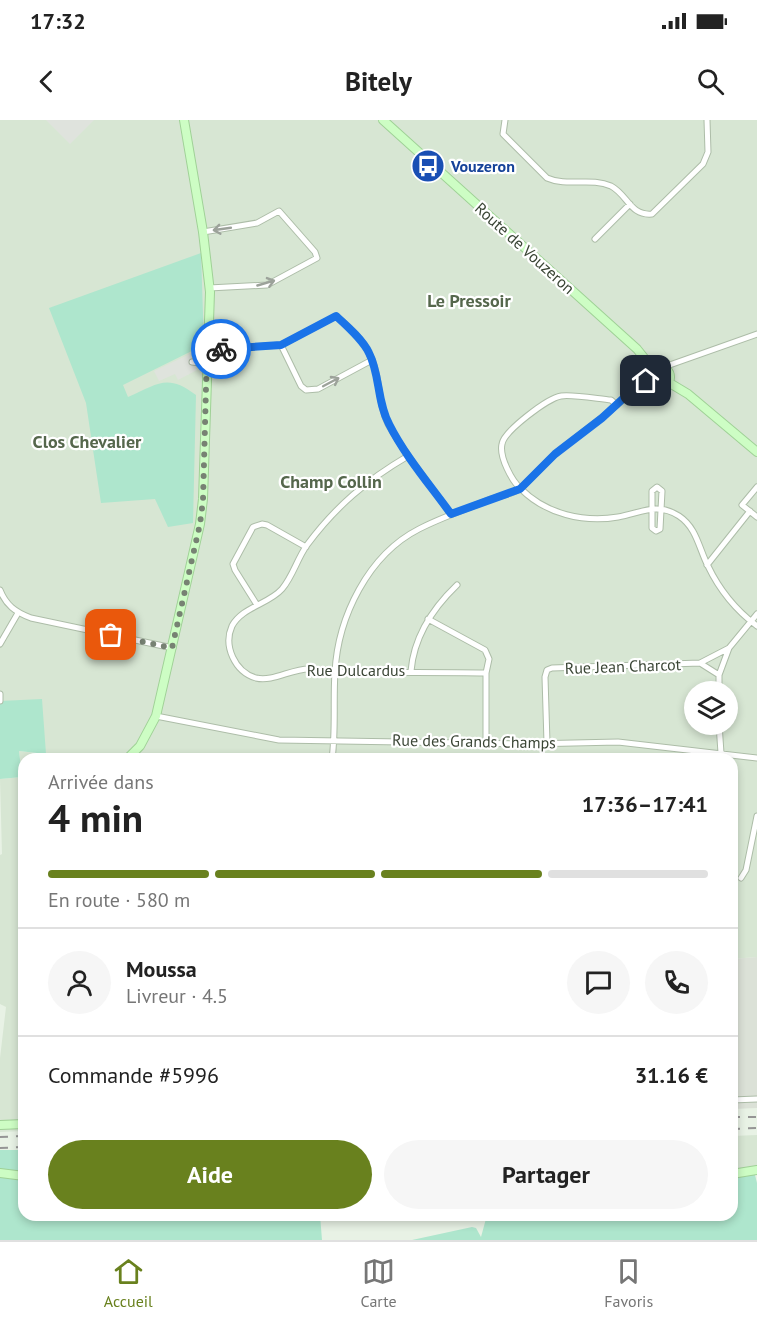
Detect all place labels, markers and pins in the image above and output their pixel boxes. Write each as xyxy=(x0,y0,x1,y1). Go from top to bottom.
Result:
bus stop icon: Vouzeron xyxy=(410,148,446,184)
place label: Vouzeron xyxy=(450,156,515,176)
pin xyxy=(620,355,671,406)
pin xyxy=(85,609,136,660)

